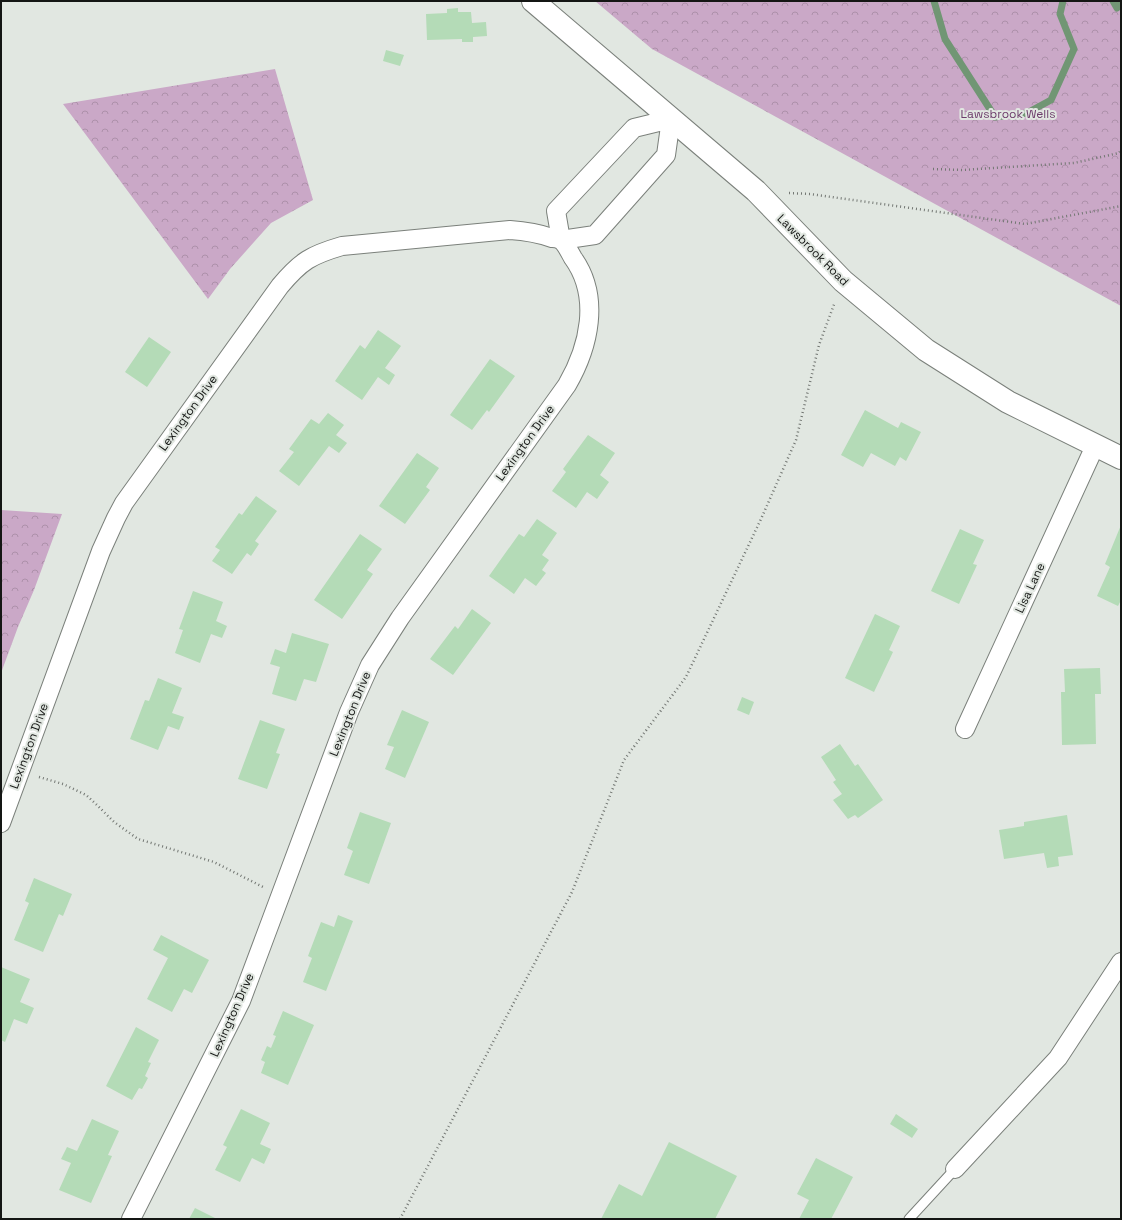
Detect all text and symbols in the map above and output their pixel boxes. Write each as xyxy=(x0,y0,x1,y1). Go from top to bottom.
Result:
park label: Lawsbrook Wells xyxy=(960,106,1056,122)
street label: Lawsbrook Road xyxy=(774,211,852,289)
street label: Lexington Drive xyxy=(155,372,221,454)
street label: Lexington Drive xyxy=(492,402,558,484)
street label: Lisa Lane xyxy=(1011,560,1049,616)
street label: Lexington Drive xyxy=(326,669,374,759)
street label: Lexington Drive xyxy=(6,701,52,791)
street label: Lexington Drive xyxy=(206,971,258,1059)

